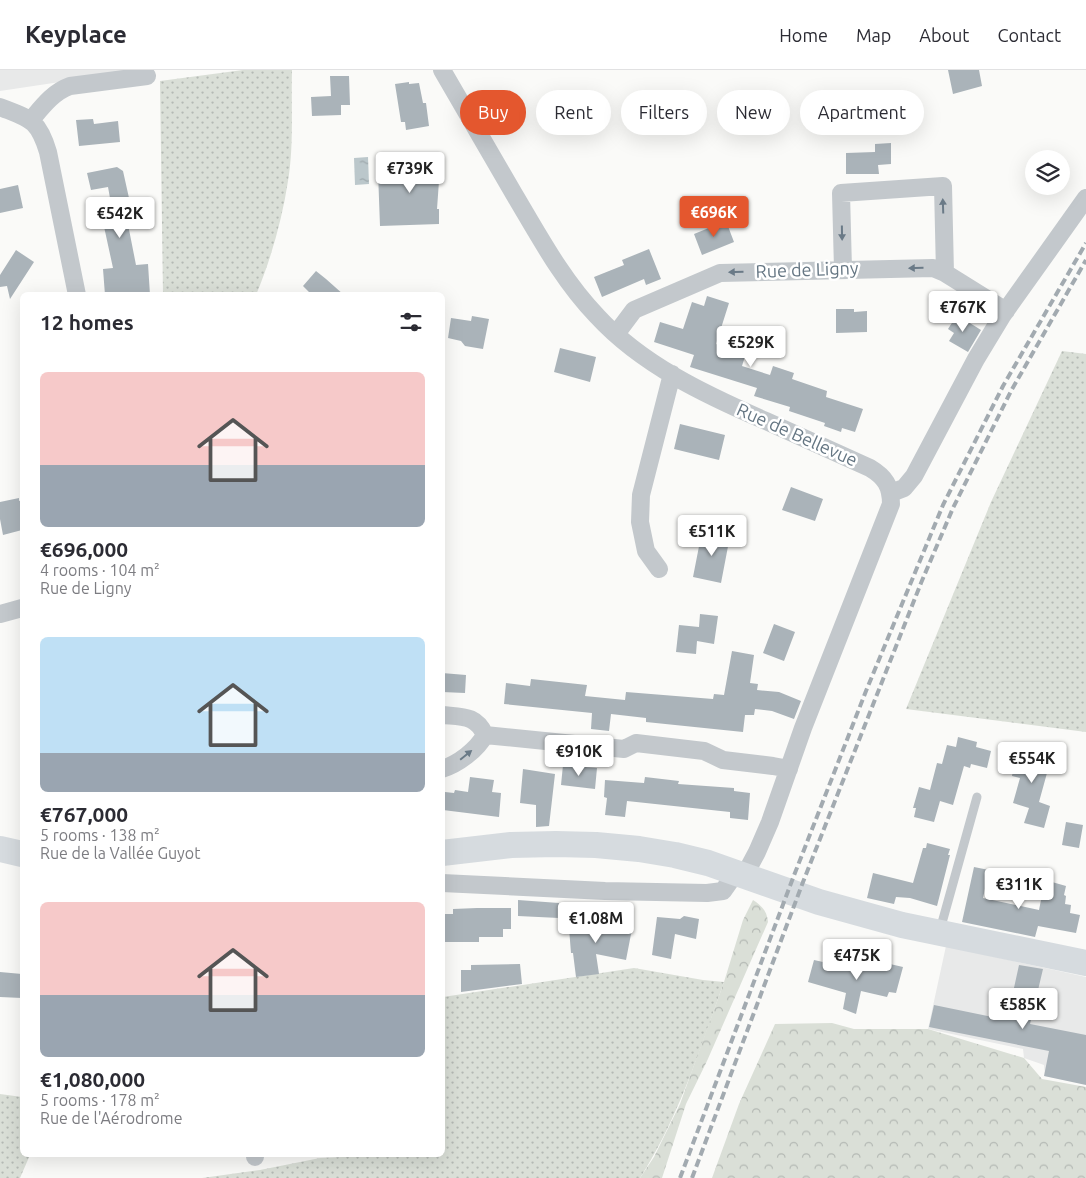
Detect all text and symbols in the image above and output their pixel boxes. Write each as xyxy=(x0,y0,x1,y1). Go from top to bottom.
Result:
text: Keyplace xyxy=(25,21,127,48)
text: Home xyxy=(779,25,828,45)
text: Map xyxy=(856,25,891,45)
text: About xyxy=(919,25,969,45)
text: Contact xyxy=(997,25,1061,45)
chip: Buy xyxy=(460,90,526,135)
chip: Rent xyxy=(536,90,611,135)
chip: Filters xyxy=(621,90,707,135)
chip: New xyxy=(717,90,790,135)
chip: Apartment xyxy=(800,90,924,135)
map controls xyxy=(1025,150,1070,195)
button: layers xyxy=(1025,150,1070,195)
pin: €739K xyxy=(375,152,445,194)
text: €739K xyxy=(387,159,433,177)
pin: €542K xyxy=(85,196,155,239)
pin: €696K xyxy=(679,196,749,238)
one-way arrow xyxy=(939,198,947,214)
text: €696K xyxy=(691,203,737,221)
text: €542K xyxy=(97,204,143,222)
one-way arrow xyxy=(838,226,846,242)
street label: Rue de Ligny xyxy=(755,257,859,281)
one-way arrow xyxy=(908,264,924,272)
one-way arrow xyxy=(728,269,744,277)
pin: €767K xyxy=(928,290,998,333)
text: €767K xyxy=(940,298,986,316)
icon: filters xyxy=(397,308,425,336)
text: 12 homes xyxy=(40,310,134,334)
pin: €529K xyxy=(716,326,786,368)
text: €529K xyxy=(728,333,774,351)
street label: Rue de Bellevue xyxy=(734,399,861,470)
icon: home xyxy=(188,405,278,495)
pin: €511K xyxy=(677,514,747,557)
text: €511K xyxy=(689,522,735,540)
text: €696,000 xyxy=(40,537,128,561)
text: 4 rooms · 104 m² xyxy=(40,561,160,579)
text: Rue de Ligny xyxy=(40,579,131,597)
icon: home xyxy=(188,670,278,760)
pin: €910K xyxy=(544,734,614,777)
text: €910K xyxy=(556,742,602,760)
pin: €554K xyxy=(997,742,1067,784)
one-way arrow xyxy=(459,749,472,760)
text: €554K xyxy=(1009,749,1055,767)
text: €767,000 xyxy=(40,802,128,826)
text: 5 rooms · 138 m² xyxy=(40,826,160,844)
text: Rue de la Vallée Guyot xyxy=(40,844,200,862)
pin: €311K xyxy=(984,868,1054,910)
text: €311K xyxy=(996,875,1042,893)
pin: €1.08M xyxy=(555,902,637,944)
text: €1.08M xyxy=(569,909,623,927)
icon: home xyxy=(188,935,278,1025)
pin: €475K xyxy=(822,938,892,981)
text: €475K xyxy=(834,946,880,964)
pin: €585K xyxy=(988,988,1058,1030)
text: €585K xyxy=(1000,995,1046,1013)
text: €1,080,000 xyxy=(40,1067,145,1091)
text: 5 rooms · 178 m² xyxy=(40,1091,160,1109)
text: Rue de l'Aérodrome xyxy=(40,1109,183,1127)

